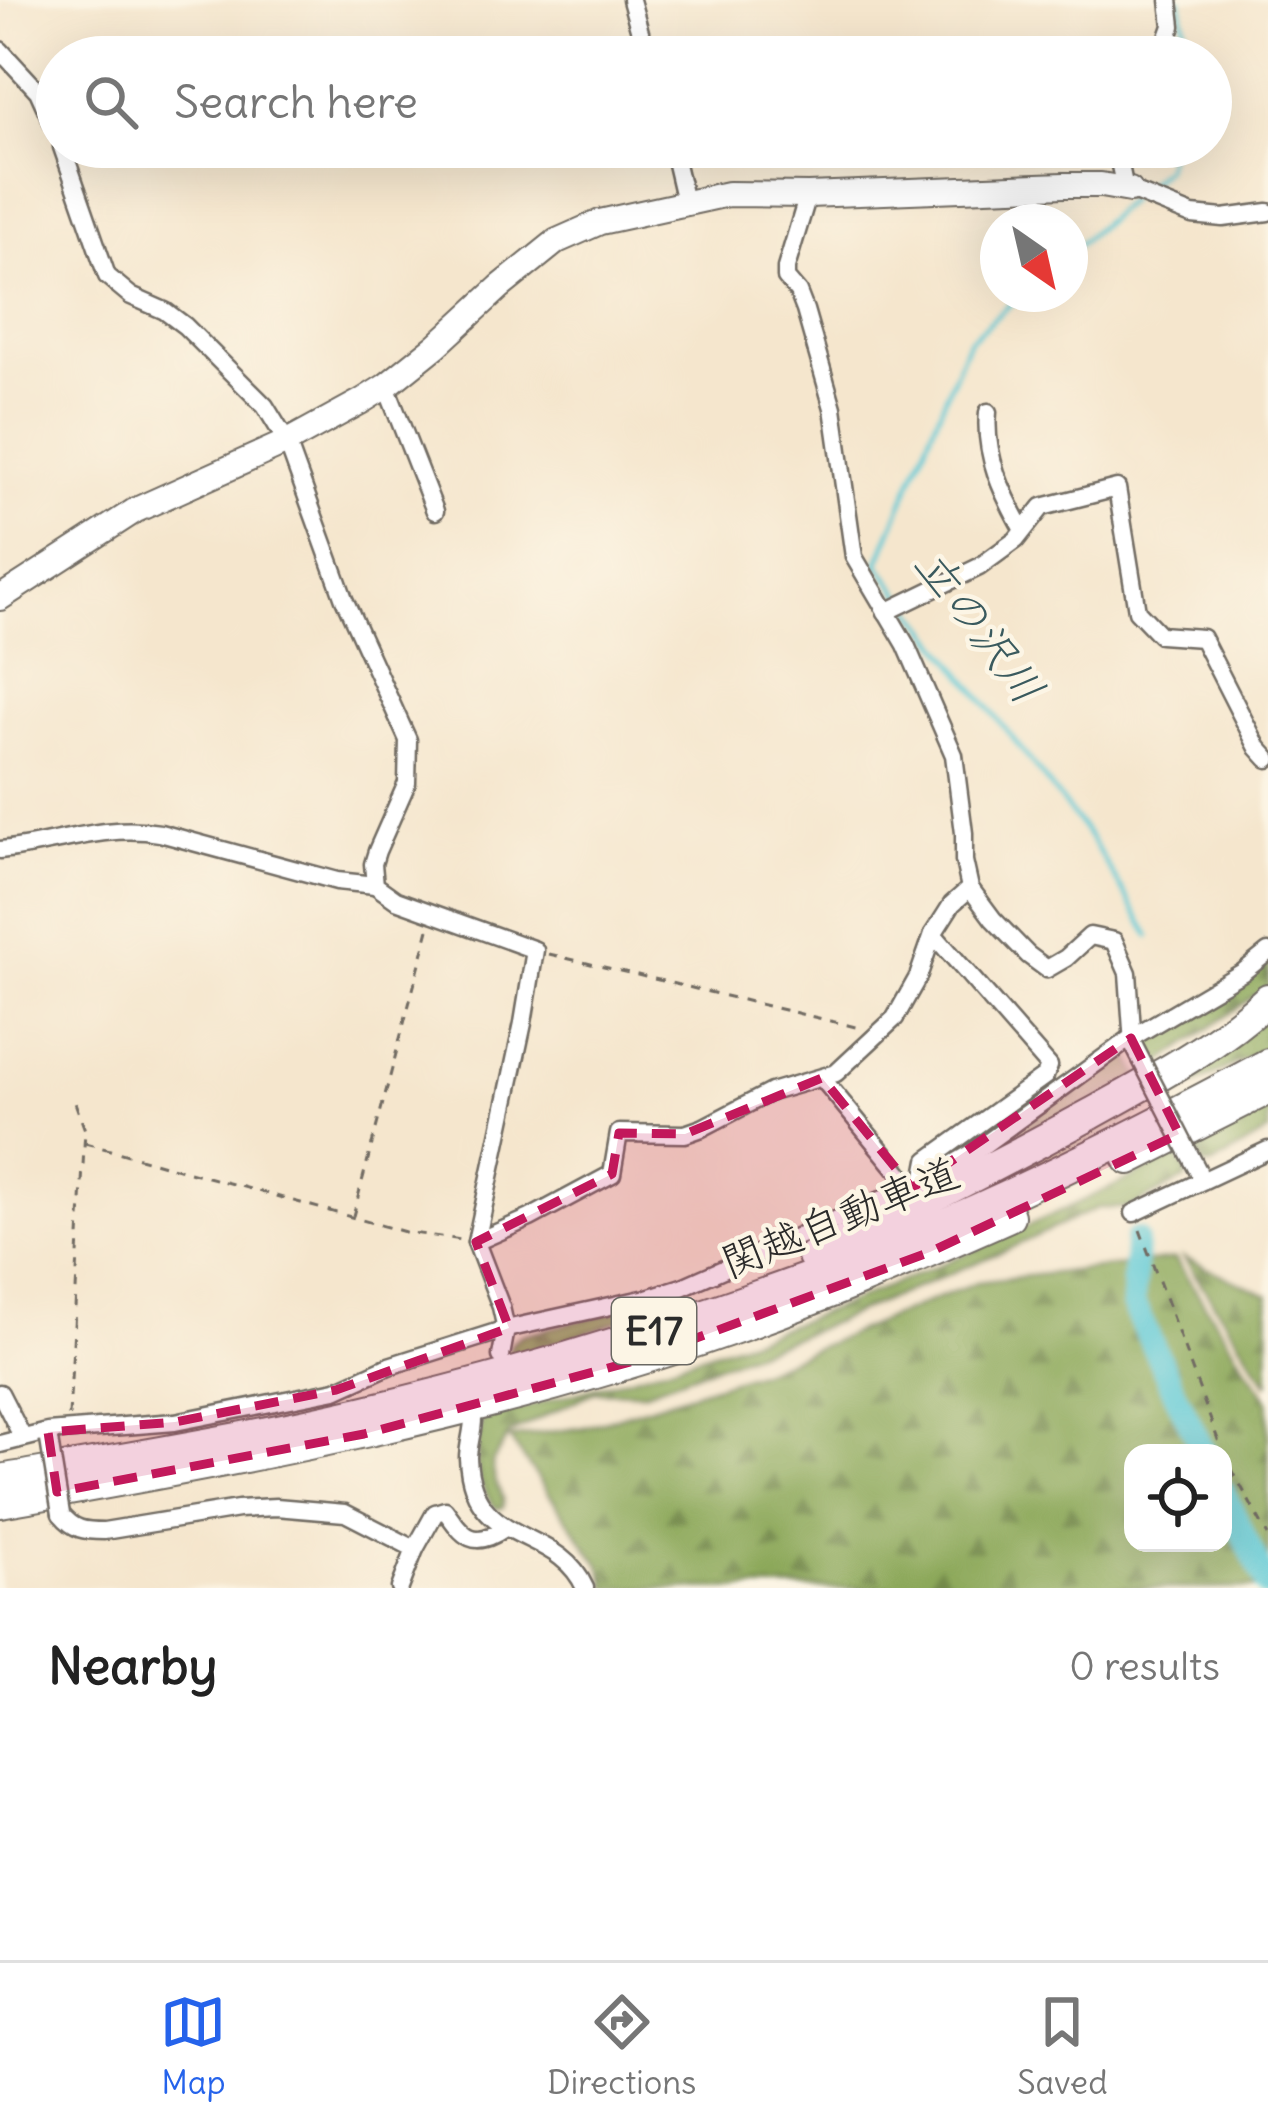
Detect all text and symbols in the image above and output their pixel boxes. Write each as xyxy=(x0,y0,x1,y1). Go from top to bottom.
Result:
search box xyxy=(36,36,1232,168)
icon: search xyxy=(78,69,144,135)
text: Search here xyxy=(174,74,418,130)
north arrow xyxy=(980,204,1088,312)
water label: 立の沢川 xyxy=(903,537,1057,715)
street label: 関越自動車道 xyxy=(713,1146,967,1288)
road number: E17 xyxy=(612,1298,696,1364)
map controls xyxy=(1124,1444,1232,1552)
button: locate xyxy=(1124,1444,1232,1552)
text: Nearby xyxy=(48,1634,217,1698)
text: 0 results xyxy=(1069,1642,1220,1691)
tab: Map xyxy=(160,1989,226,2103)
tab: Directions xyxy=(547,1989,696,2103)
tab: Saved xyxy=(1017,1989,1108,2103)

